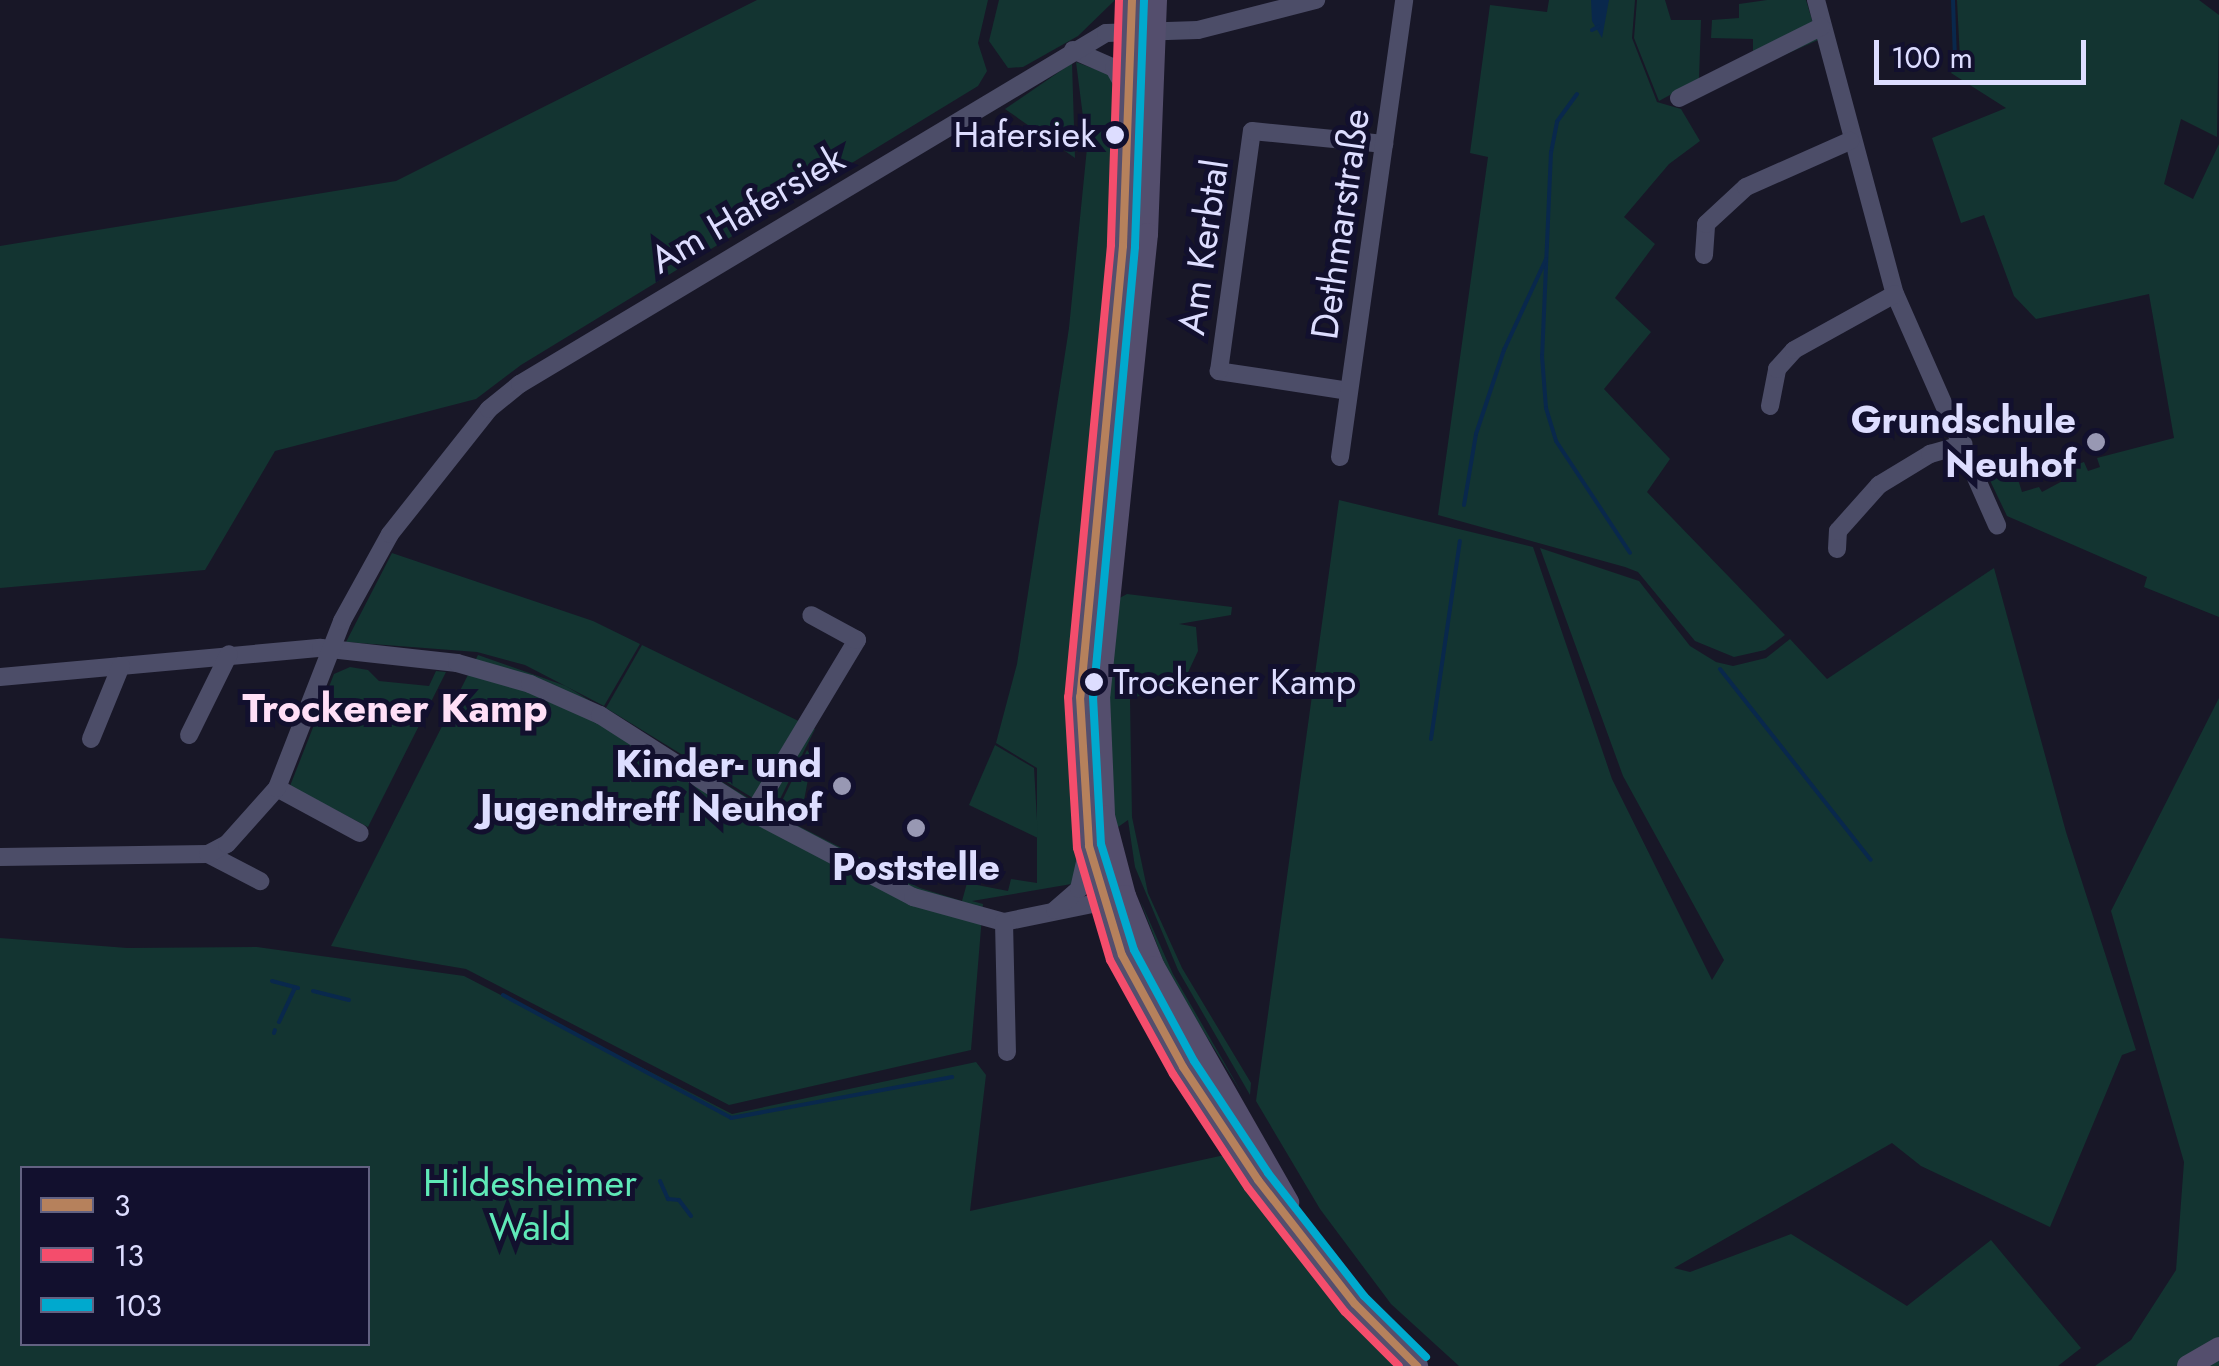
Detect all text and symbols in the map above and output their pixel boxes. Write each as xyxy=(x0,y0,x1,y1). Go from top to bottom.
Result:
scale bar xyxy=(1879,20,2092,82)
text: 100 m xyxy=(1891,36,1973,79)
street label: Dethmarstraße xyxy=(1301,106,1379,342)
place label: Hafersiek xyxy=(954,113,1096,157)
marker: Hafersiek xyxy=(1105,125,1125,145)
street label: Am Hafersiek xyxy=(642,135,852,283)
street label: Am Kerbtal xyxy=(1168,156,1238,338)
place label: Grundschule Neuhof xyxy=(1851,397,2076,486)
marker: Grundschule Neuhof xyxy=(2085,431,2107,453)
place label: Trockener Kamp xyxy=(1113,660,1356,704)
marker: Trockener Kamp xyxy=(1084,672,1104,692)
district label: Trockener Kamp xyxy=(242,684,548,732)
place label: Kinder- und Jugendtreff Neuhof xyxy=(480,741,822,831)
marker: Kinder- und Jugendtreff Neuhof xyxy=(831,775,853,797)
marker: Poststelle xyxy=(905,817,927,839)
place label: Poststelle xyxy=(832,844,1000,890)
park label: Hildesheimer Wald xyxy=(423,1160,637,1250)
legend xyxy=(20,1166,370,1346)
text: 3 xyxy=(114,1184,130,1227)
text: 13 xyxy=(114,1234,144,1277)
text: 103 xyxy=(114,1284,162,1327)

